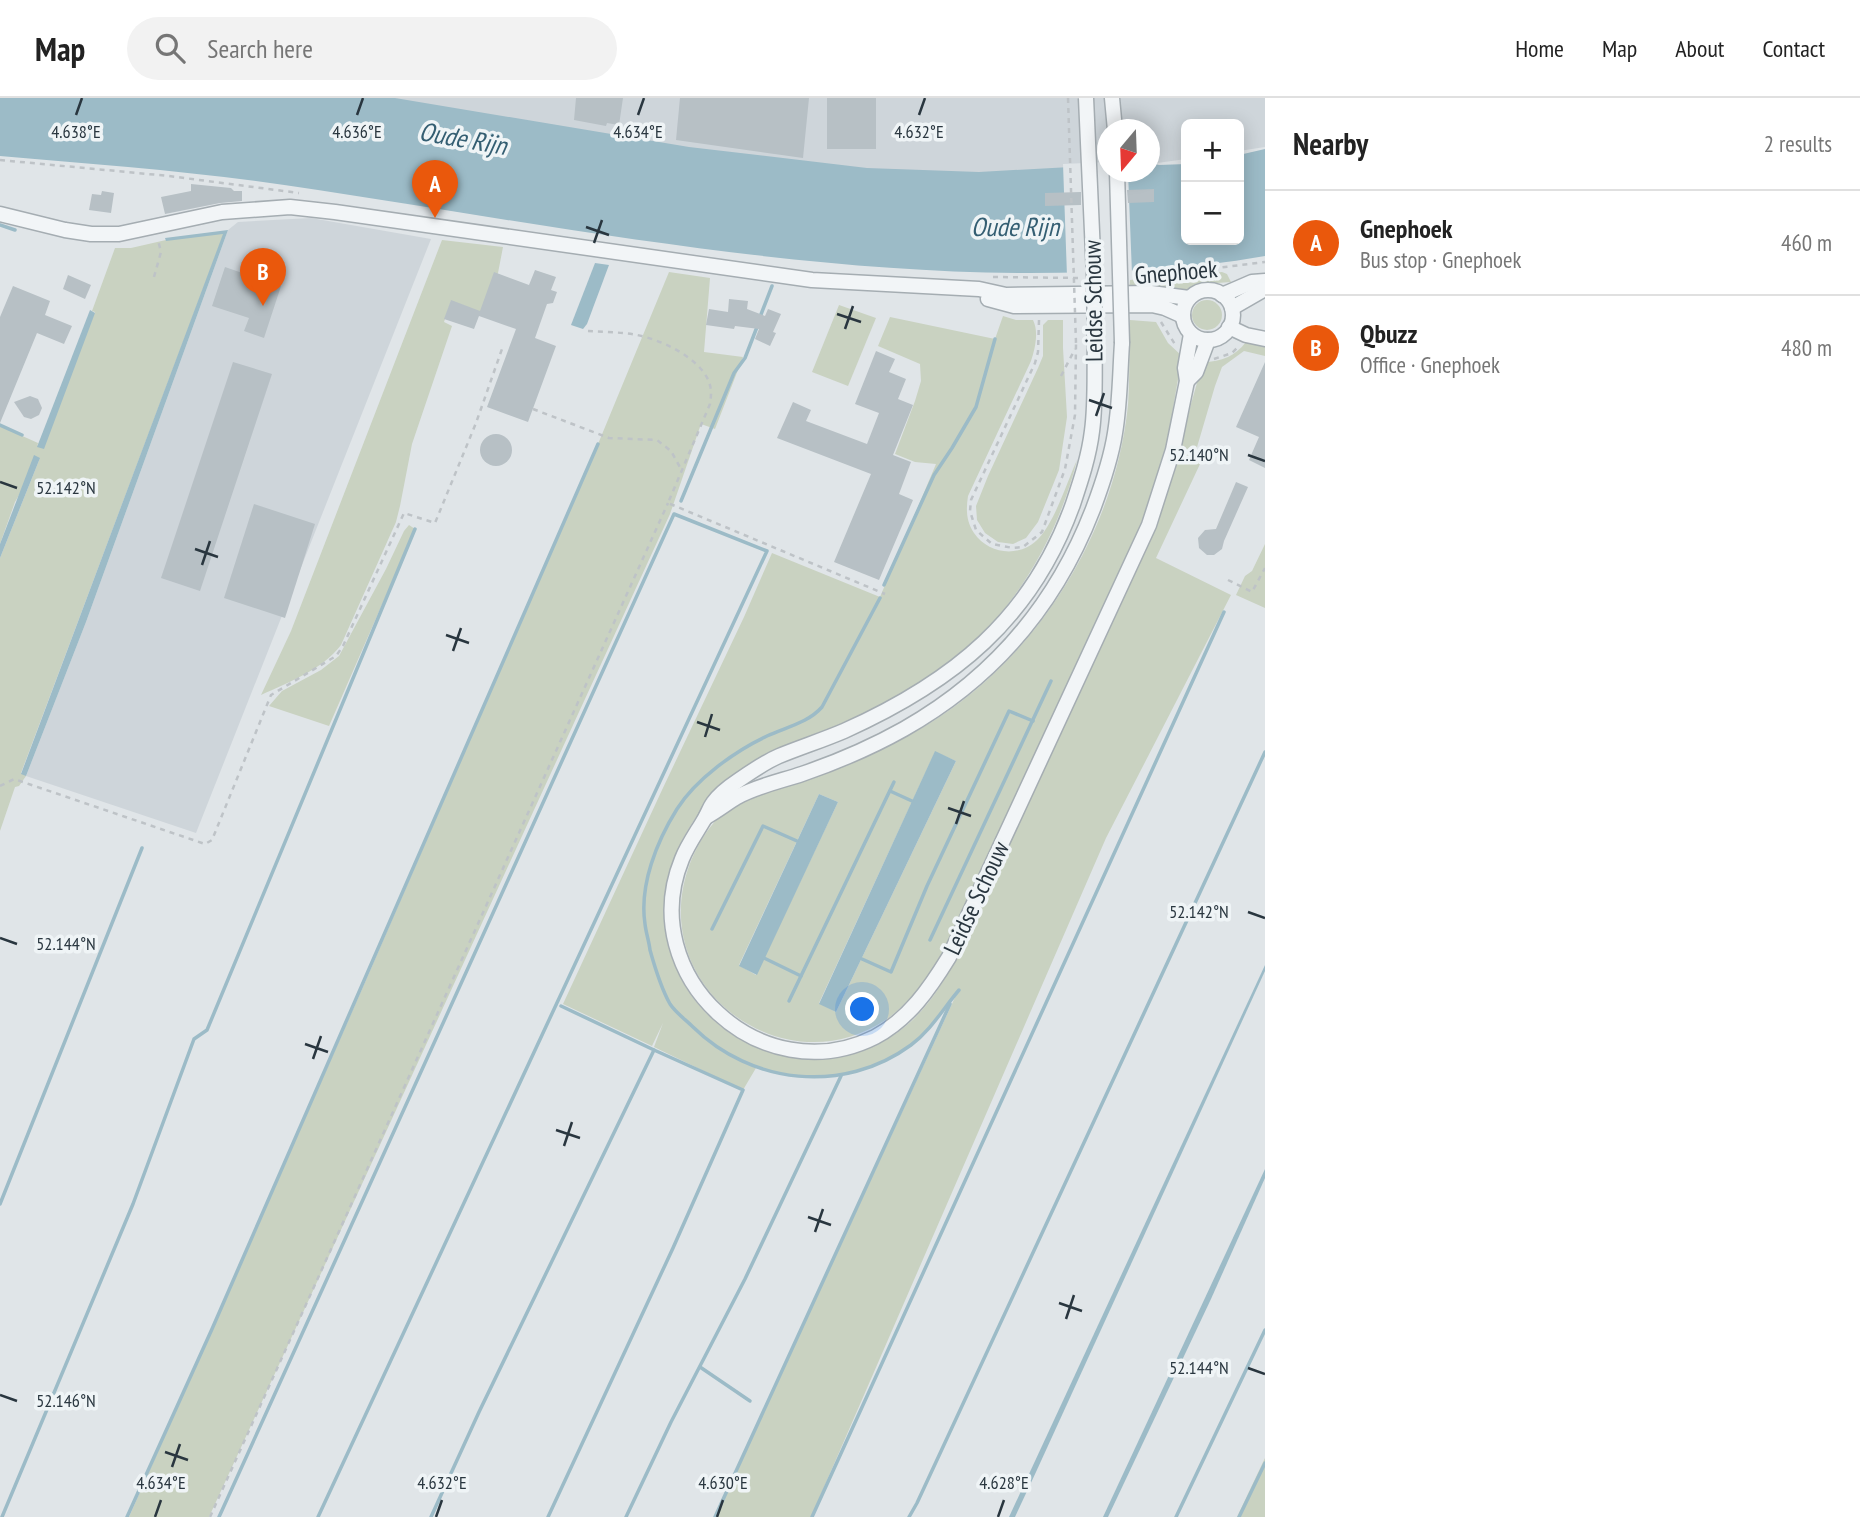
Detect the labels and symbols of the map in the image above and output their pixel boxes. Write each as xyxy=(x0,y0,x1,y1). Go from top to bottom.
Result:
water label: Oude Rijn xyxy=(417,114,511,162)
north arrow xyxy=(1097,119,1160,182)
text: 4.638°E xyxy=(51,120,101,143)
text: 4.636°E xyxy=(332,120,382,143)
text: 4.634°E xyxy=(613,120,663,143)
text: 4.632°E xyxy=(894,120,944,143)
pin: A xyxy=(412,160,458,218)
water label: Oude Rijn xyxy=(971,210,1061,243)
street label: Leidse Schouw xyxy=(1076,239,1110,362)
pin: B xyxy=(240,248,286,306)
street label: Gnephoek xyxy=(1133,253,1219,291)
text: 52.140°N xyxy=(1169,443,1229,466)
text: 52.142°N xyxy=(36,476,96,499)
street label: Leidse Schouw xyxy=(936,835,1016,960)
text: 52.142°N xyxy=(1169,900,1229,923)
text: 52.144°N xyxy=(36,932,96,955)
your location xyxy=(845,992,879,1026)
text: 52.144°N xyxy=(1169,1356,1229,1379)
text: 52.146°N xyxy=(36,1389,96,1412)
text: 4.634°E xyxy=(136,1471,186,1494)
text: 4.632°E xyxy=(417,1471,467,1494)
text: 4.630°E xyxy=(698,1471,748,1494)
text: 4.628°E xyxy=(979,1471,1029,1494)

